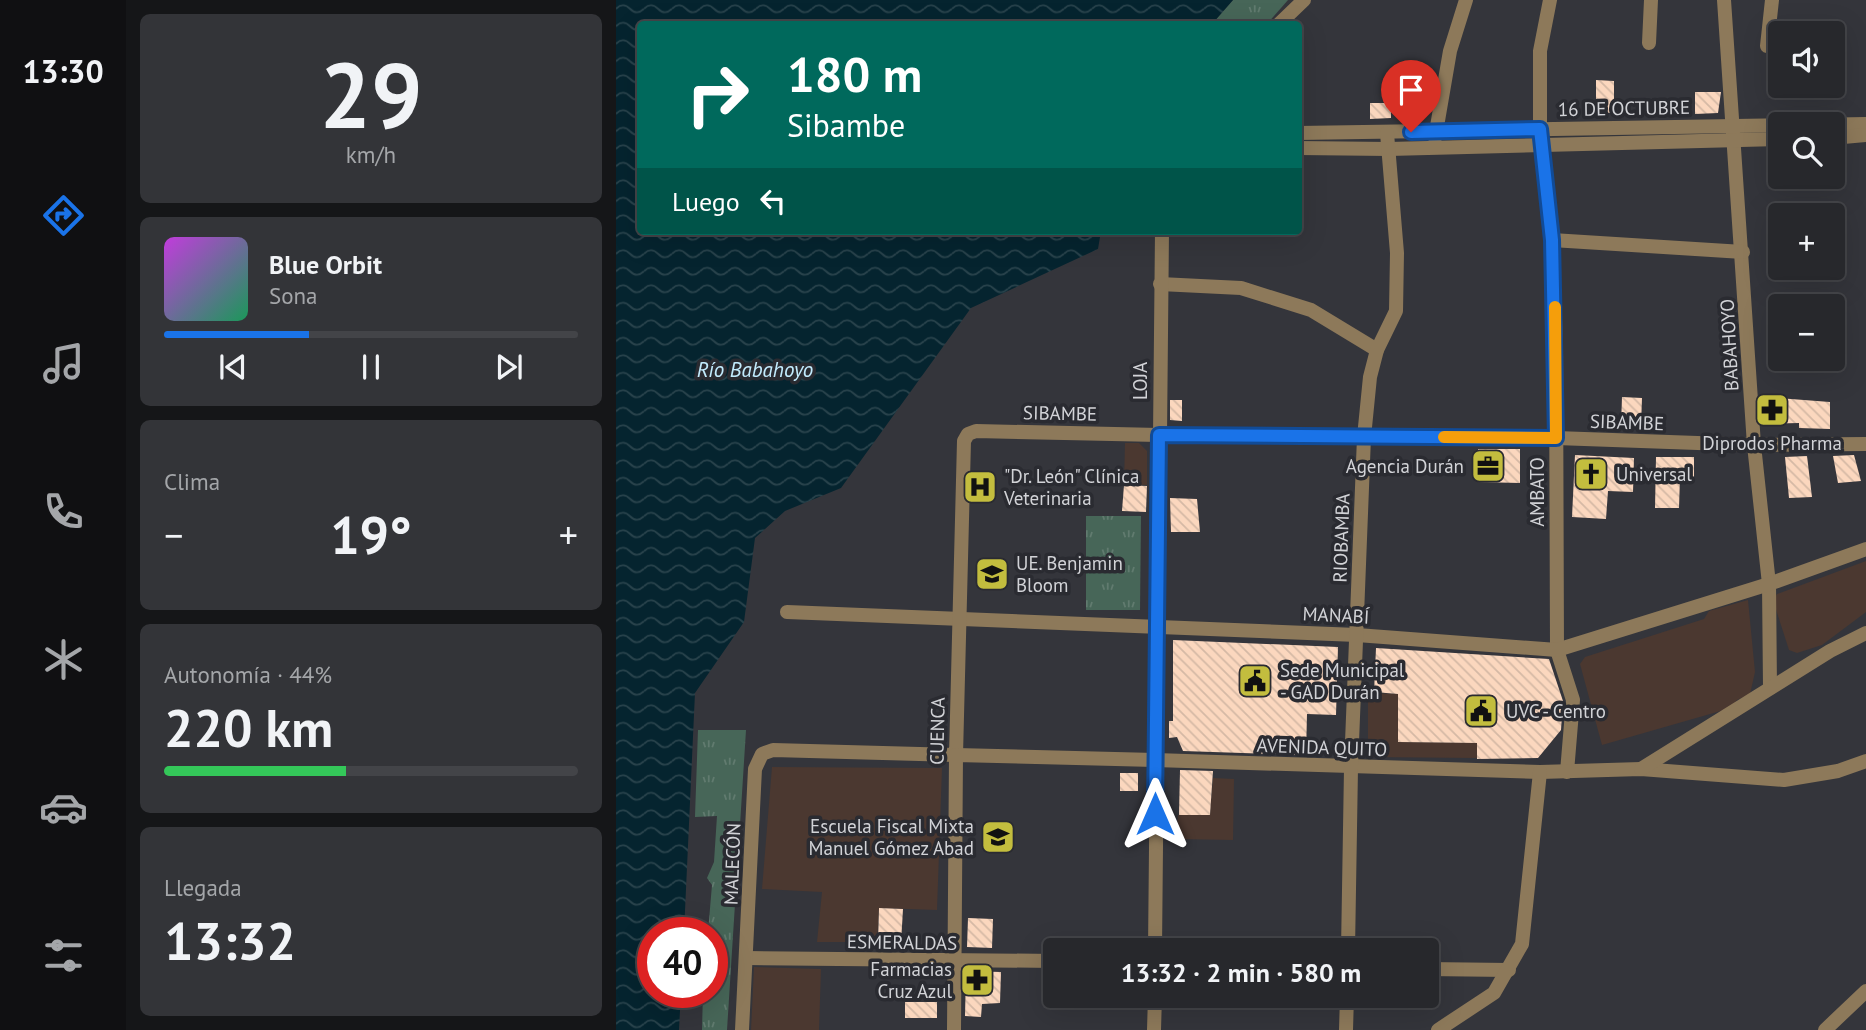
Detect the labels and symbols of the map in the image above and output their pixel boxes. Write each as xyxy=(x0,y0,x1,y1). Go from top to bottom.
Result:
pin xyxy=(1381,60,1441,132)
street label: 16 DE OCTUBRE xyxy=(1558,95,1690,121)
street label: BABAHOYO xyxy=(1715,298,1743,392)
water label: Río Babahoyo xyxy=(697,356,813,383)
street label: LOJA xyxy=(1128,362,1152,400)
pharmacy icon: Diprodos Pharma xyxy=(1753,391,1791,429)
street label: SIBAMBE xyxy=(1023,400,1097,426)
street label: SIBAMBE xyxy=(1590,409,1664,435)
place label: Diprodos Pharma xyxy=(1702,431,1842,455)
office icon: Agencia Durán xyxy=(1469,447,1507,485)
place label: Agencia Durán xyxy=(1346,454,1464,478)
church icon: Universal xyxy=(1572,455,1610,493)
street label: AMBATO xyxy=(1525,457,1549,527)
place label: Universal xyxy=(1616,462,1692,486)
place label: "Dr. León" Clínica Veterinaria xyxy=(1003,464,1139,510)
hospital icon: "Dr. León" Clínica Veterinaria xyxy=(961,468,999,506)
street label: RIOBAMBA xyxy=(1327,493,1355,583)
place label: UE. Benjamin Bloom xyxy=(1016,551,1123,597)
school or university icon: UE. Benjamin Bloom xyxy=(973,555,1011,593)
street label: MANABÍ xyxy=(1302,601,1370,629)
place label: Sede Municipal - GAD Durán xyxy=(1280,658,1405,704)
public building icon: Sede Municipal - GAD Durán xyxy=(1236,662,1274,700)
public building icon: UVC - Centro xyxy=(1462,692,1500,730)
street label: CUENCA xyxy=(924,697,950,765)
place label: UVC - Centro xyxy=(1506,699,1606,723)
street label: AVENIDA QUITO xyxy=(1256,733,1388,761)
position arrow xyxy=(1118,777,1192,851)
place label: Escuela Fiscal Mixta Manuel Gómez Abad xyxy=(809,814,974,860)
school or university icon: Escuela Fiscal Mixta Manuel Gómez Abad xyxy=(979,818,1017,856)
street label: MALECÓN xyxy=(719,822,745,906)
speed limit sign: 40 xyxy=(637,917,728,1008)
street label: ESMERALDAS xyxy=(847,929,957,955)
place label: Farmacias Cruz Azul xyxy=(870,957,952,1003)
pharmacy icon: Farmacias Cruz Azul xyxy=(958,961,996,999)

